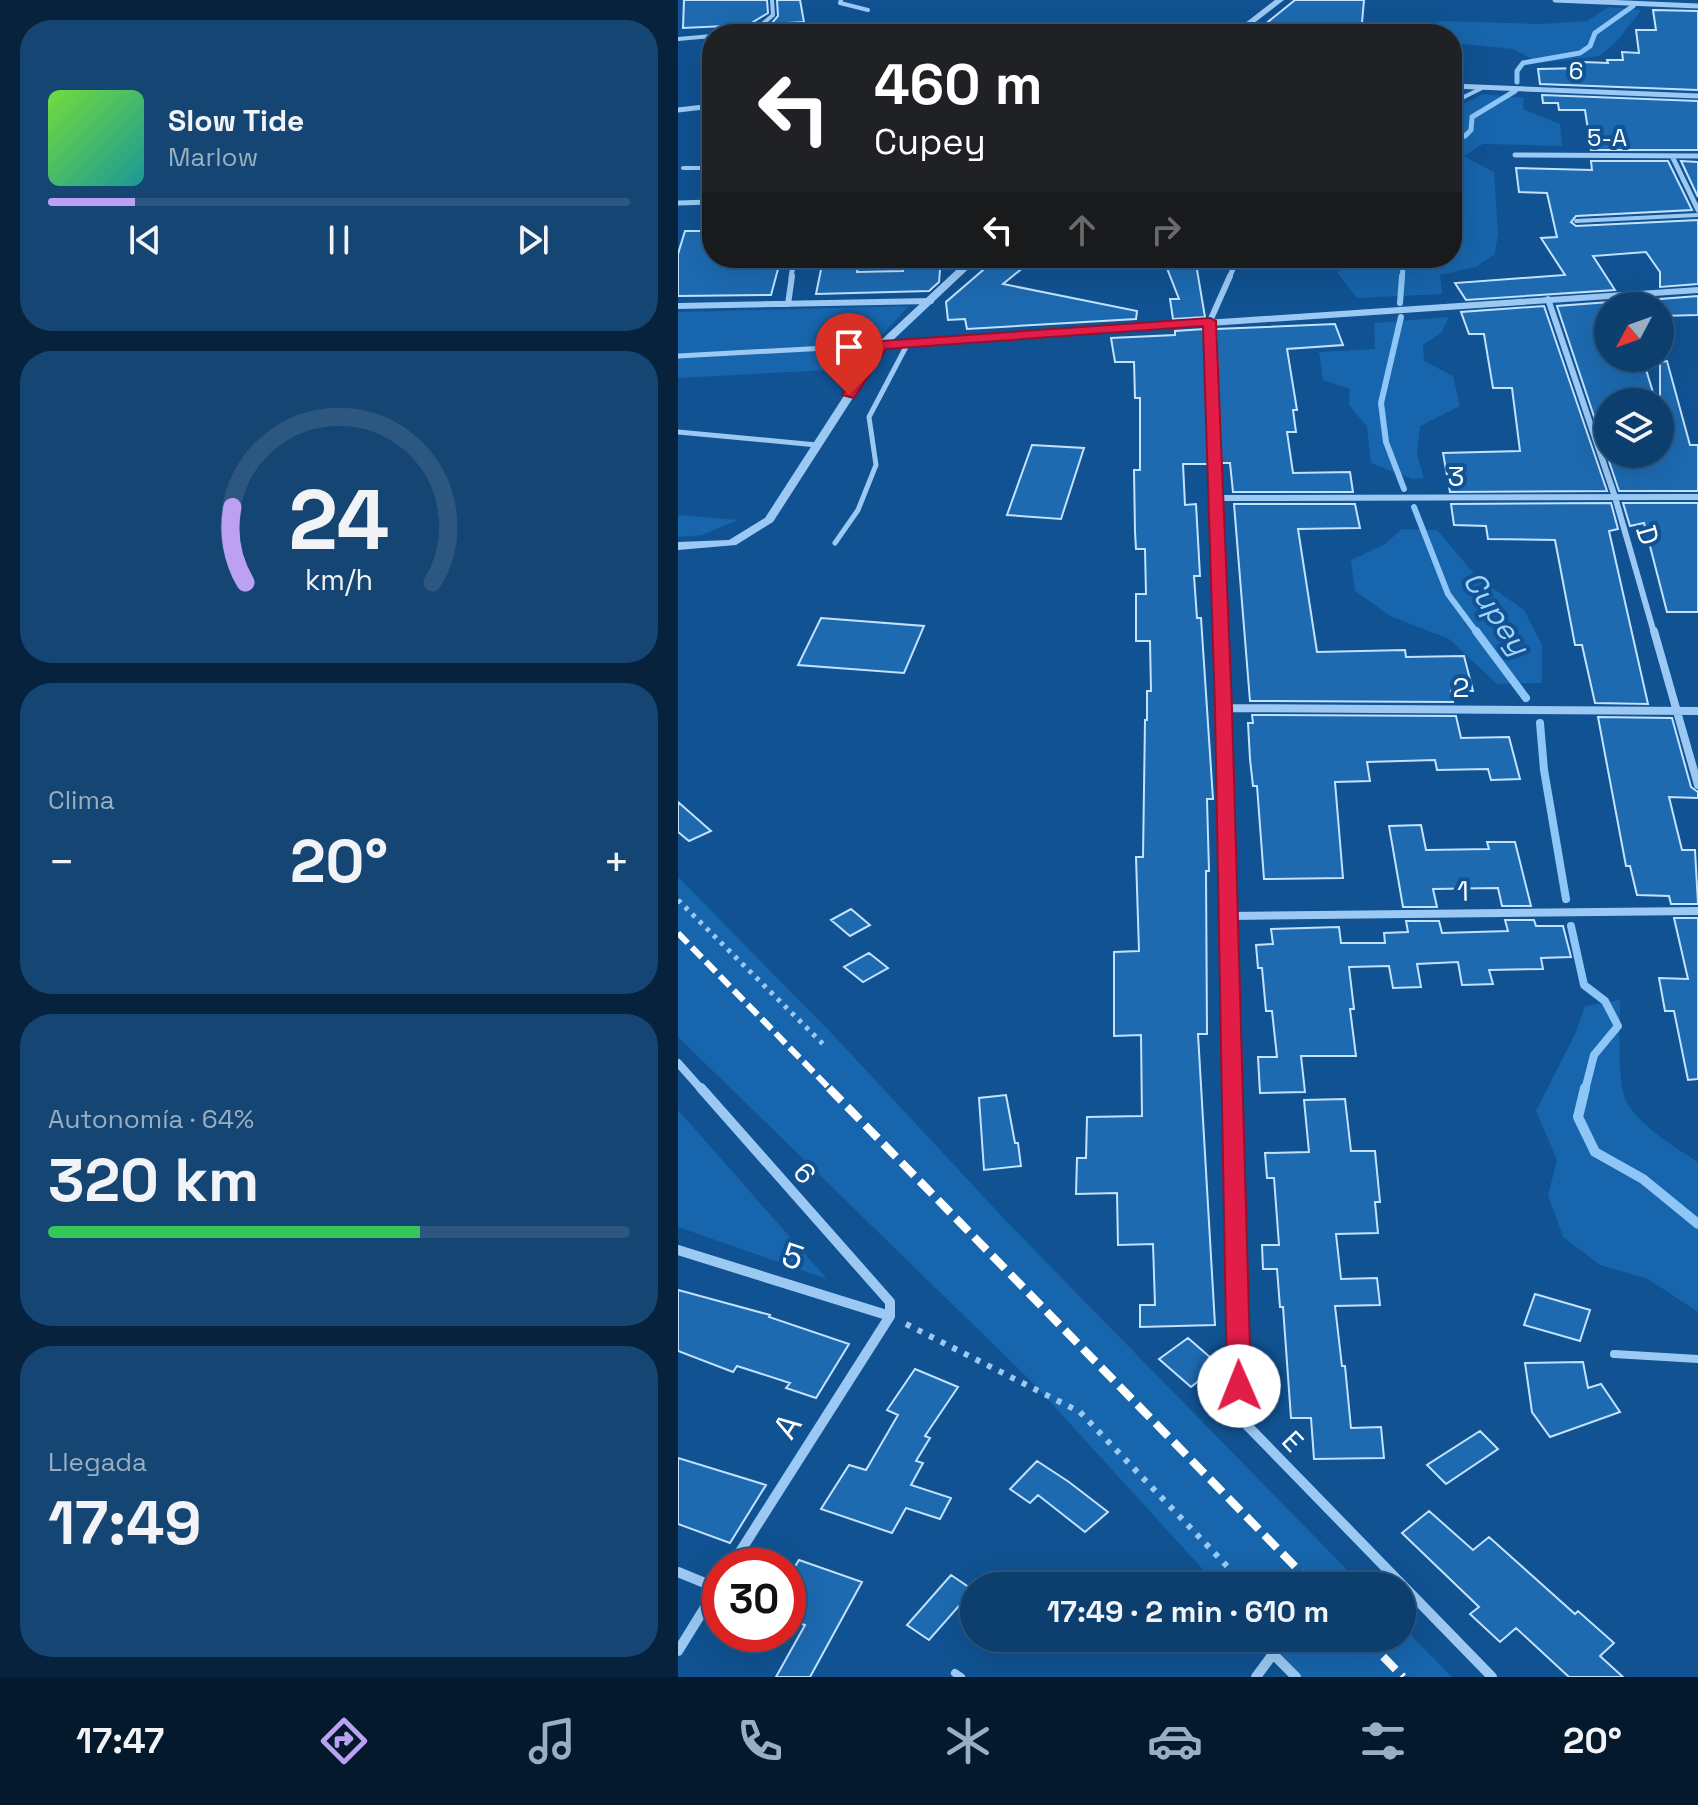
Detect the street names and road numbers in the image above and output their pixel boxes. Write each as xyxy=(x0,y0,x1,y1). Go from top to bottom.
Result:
street label: 6 xyxy=(1568,55,1584,86)
street label: 5-A xyxy=(1587,122,1627,153)
street label: 3 xyxy=(1448,458,1464,494)
street label: D xyxy=(1628,521,1668,549)
street label: 2 xyxy=(1453,669,1469,705)
street label: 1 xyxy=(1457,873,1469,909)
street label: 6 xyxy=(786,1155,824,1191)
street label: 5 xyxy=(777,1233,809,1280)
street label: A xyxy=(764,1406,811,1447)
street label: E xyxy=(1275,1423,1311,1459)

